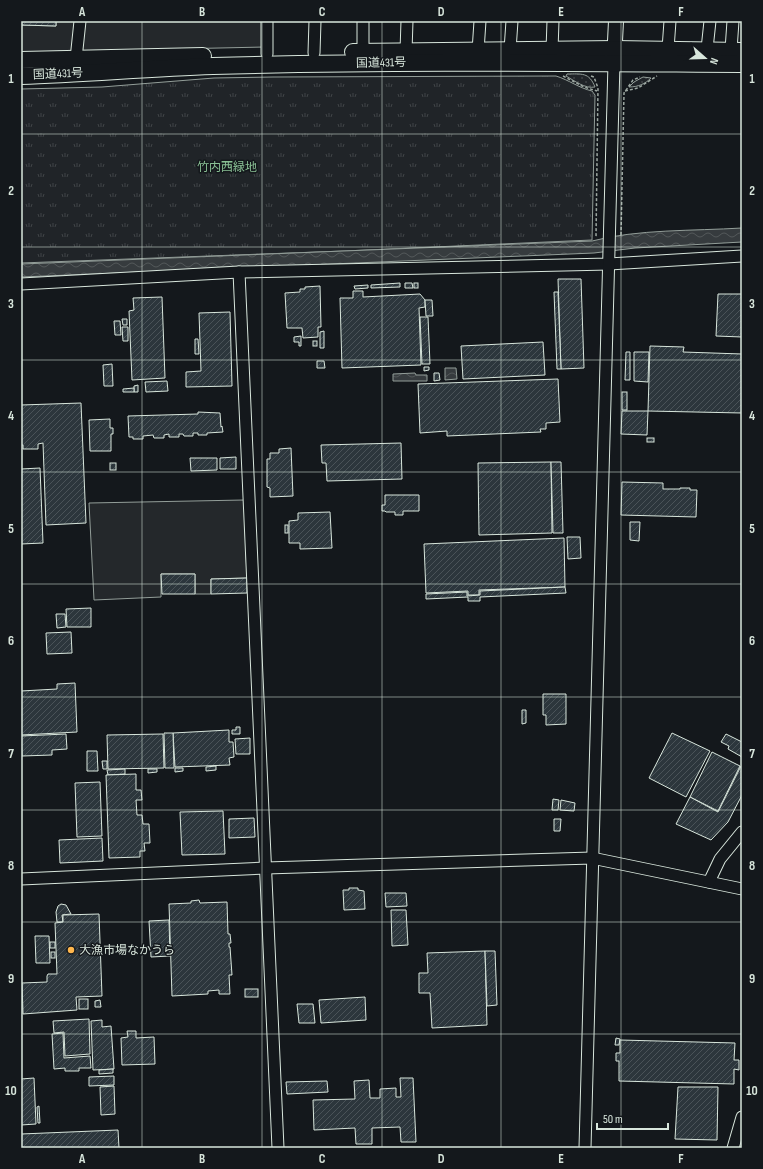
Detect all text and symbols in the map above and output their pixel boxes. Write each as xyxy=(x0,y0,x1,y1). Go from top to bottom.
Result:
text: A xyxy=(78,4,86,20)
text: B xyxy=(199,4,205,20)
text: C xyxy=(319,4,326,20)
text: D xyxy=(438,4,445,20)
text: E xyxy=(558,4,564,20)
text: F xyxy=(678,4,684,20)
north arrow xyxy=(685,38,725,78)
street label: 国道431号 xyxy=(356,55,406,71)
text: N xyxy=(707,56,721,66)
street label: 国道431号 xyxy=(33,66,83,82)
text: 1 xyxy=(8,71,14,87)
text: 1 xyxy=(749,71,755,87)
park label: 竹内西緑地 xyxy=(197,160,257,175)
text: 2 xyxy=(8,183,14,199)
text: 2 xyxy=(749,183,755,199)
text: 3 xyxy=(8,296,14,312)
text: 3 xyxy=(749,296,755,312)
text: 4 xyxy=(8,408,14,424)
text: 4 xyxy=(749,408,755,424)
text: 5 xyxy=(8,521,14,537)
text: 5 xyxy=(749,521,755,537)
text: 6 xyxy=(8,633,14,649)
text: 6 xyxy=(749,633,755,649)
text: 7 xyxy=(8,746,14,762)
text: 7 xyxy=(749,746,755,762)
text: 8 xyxy=(8,858,14,874)
text: 8 xyxy=(749,858,755,874)
place label: 大漁市場なかうら xyxy=(79,943,175,958)
marker: 大漁市場なかうら xyxy=(66,945,76,955)
text: 9 xyxy=(8,971,14,987)
text: 9 xyxy=(749,971,755,987)
text: 10 xyxy=(5,1083,17,1099)
text: 10 xyxy=(746,1083,758,1099)
scale bar xyxy=(597,1105,668,1131)
text: 50 m xyxy=(603,1112,623,1127)
text: A xyxy=(78,1151,86,1167)
text: B xyxy=(199,1151,205,1167)
text: C xyxy=(319,1151,326,1167)
text: D xyxy=(438,1151,445,1167)
text: E xyxy=(558,1151,564,1167)
text: F xyxy=(678,1151,684,1167)

